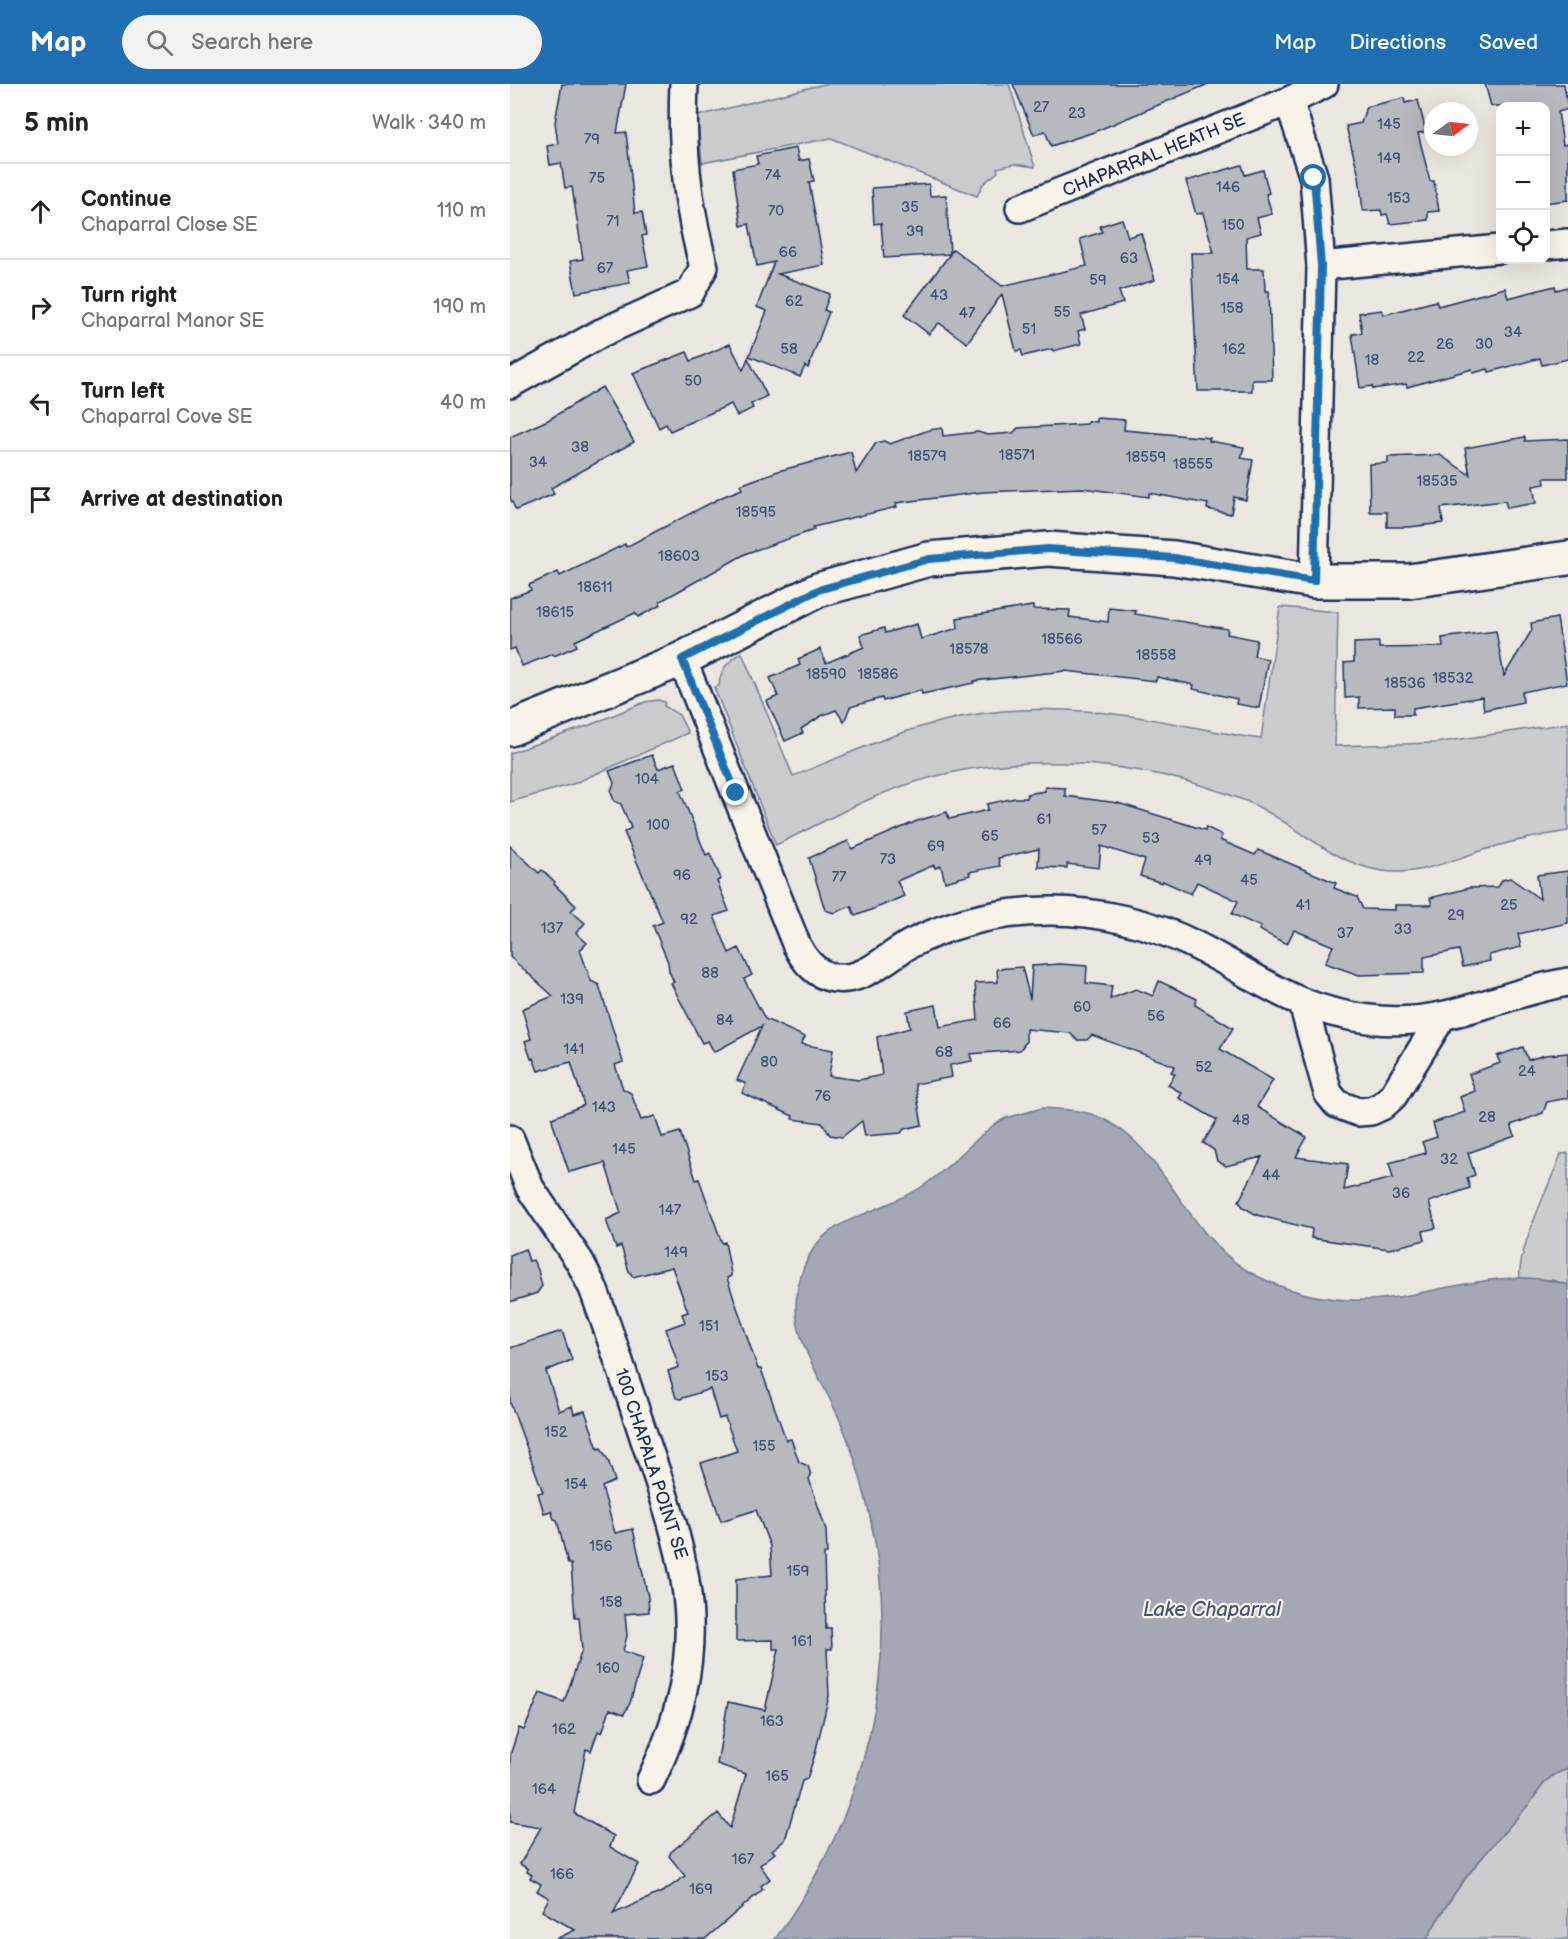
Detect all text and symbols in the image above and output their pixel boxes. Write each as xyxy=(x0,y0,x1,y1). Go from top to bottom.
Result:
search box xyxy=(122,15,542,69)
text: Map xyxy=(30,26,86,59)
icon: search xyxy=(143,26,176,59)
text: Search here xyxy=(191,29,313,56)
text: Map xyxy=(1274,30,1317,55)
text: Directions xyxy=(1350,30,1446,55)
text: Saved xyxy=(1479,30,1538,55)
house number: 27 xyxy=(1033,98,1050,117)
north arrow xyxy=(1424,102,1478,156)
map controls xyxy=(1496,102,1550,264)
button: + xyxy=(1496,102,1550,156)
house number: 23 xyxy=(1068,104,1086,123)
text: 5 min xyxy=(24,108,89,139)
street label: CHAPARRAL HEATH SE xyxy=(1060,109,1249,201)
text: Walk · 340 m xyxy=(372,111,486,135)
house number: 145 xyxy=(1377,115,1401,134)
house number: 79 xyxy=(584,130,600,149)
house number: 149 xyxy=(1377,149,1401,168)
button: − xyxy=(1496,156,1550,210)
route start xyxy=(1300,164,1326,190)
house number: 74 xyxy=(765,166,781,185)
house number: 75 xyxy=(589,169,605,188)
house number: 146 xyxy=(1216,178,1240,197)
text: Continue xyxy=(81,186,171,213)
house number: 153 xyxy=(1387,189,1411,208)
icon: ahead xyxy=(24,195,57,228)
house number: 35 xyxy=(901,198,919,217)
text: 110 m xyxy=(437,199,486,223)
house number: 70 xyxy=(768,202,784,221)
button: locate xyxy=(1496,210,1550,264)
house number: 71 xyxy=(606,212,620,231)
text: Chaparral Close SE xyxy=(81,213,258,237)
house number: 150 xyxy=(1221,216,1245,235)
house number: 39 xyxy=(906,222,924,241)
house number: 66 xyxy=(779,243,797,262)
house number: 63 xyxy=(1120,249,1138,268)
house number: 67 xyxy=(597,259,614,278)
house number: 154 xyxy=(1216,270,1240,289)
house number: 59 xyxy=(1089,271,1107,290)
text: Turn right xyxy=(81,282,177,309)
house number: 43 xyxy=(930,286,948,305)
icon: right xyxy=(24,291,57,324)
house number: 62 xyxy=(785,292,803,311)
text: 190 m xyxy=(433,295,486,319)
house number: 158 xyxy=(1220,299,1244,318)
house number: 55 xyxy=(1053,303,1071,322)
house number: 47 xyxy=(959,304,976,323)
text: Chaparral Manor SE xyxy=(81,309,264,333)
house number: 51 xyxy=(1022,320,1036,339)
house number: 34 xyxy=(1504,323,1522,342)
house number: 26 xyxy=(1436,335,1454,354)
house number: 30 xyxy=(1475,335,1493,354)
house number: 58 xyxy=(780,340,798,359)
house number: 162 xyxy=(1222,340,1246,359)
house number: 22 xyxy=(1407,348,1425,367)
house number: 18 xyxy=(1365,351,1380,370)
house number: 50 xyxy=(684,372,702,391)
text: Turn left xyxy=(81,378,165,405)
icon: left xyxy=(24,387,57,420)
text: 40 m xyxy=(440,391,486,415)
text: Chaparral Cove SE xyxy=(81,405,253,429)
house number: 38 xyxy=(571,438,589,457)
house number: 18571 xyxy=(999,446,1035,465)
house number: 18579 xyxy=(907,447,947,466)
house number: 18559 xyxy=(1126,448,1166,467)
house number: 34 xyxy=(529,453,547,472)
house number: 18555 xyxy=(1173,455,1213,474)
house number: 18535 xyxy=(1417,472,1457,491)
icon: arrive xyxy=(24,483,57,516)
text: Arrive at destination xyxy=(81,486,283,513)
house number: 18595 xyxy=(736,503,776,522)
house number: 18603 xyxy=(658,547,700,566)
house number: 18611 xyxy=(577,578,613,597)
house number: 18615 xyxy=(536,603,574,622)
house number: 18566 xyxy=(1041,630,1083,649)
house number: 18578 xyxy=(949,640,989,659)
house number: 18558 xyxy=(1136,646,1176,665)
house number: 18590 xyxy=(806,665,846,684)
house number: 18586 xyxy=(857,665,899,684)
house number: 18532 xyxy=(1432,669,1474,688)
house number: 18536 xyxy=(1384,674,1426,693)
house number: 104 xyxy=(635,770,659,789)
route end xyxy=(722,779,748,805)
house number: 61 xyxy=(1037,810,1051,829)
house number: 100 xyxy=(646,816,670,835)
house number: 57 xyxy=(1091,821,1108,840)
house number: 65 xyxy=(981,827,999,846)
house number: 53 xyxy=(1142,829,1160,848)
house number: 69 xyxy=(927,837,945,856)
house number: 73 xyxy=(880,850,896,869)
house number: 49 xyxy=(1194,851,1212,870)
house number: 96 xyxy=(673,866,691,885)
house number: 77 xyxy=(832,868,847,887)
house number: 45 xyxy=(1240,871,1258,890)
house number: 41 xyxy=(1296,896,1310,915)
house number: 25 xyxy=(1500,896,1518,915)
house number: 29 xyxy=(1447,906,1465,925)
house number: 92 xyxy=(680,910,698,929)
house number: 137 xyxy=(541,919,564,938)
house number: 33 xyxy=(1394,920,1412,939)
house number: 37 xyxy=(1337,924,1354,943)
house number: 88 xyxy=(701,964,719,983)
house number: 139 xyxy=(560,990,584,1009)
house number: 60 xyxy=(1073,998,1091,1017)
house number: 56 xyxy=(1147,1007,1165,1026)
house number: 84 xyxy=(716,1011,734,1030)
house number: 66 xyxy=(993,1014,1011,1033)
house number: 141 xyxy=(564,1040,584,1059)
house number: 68 xyxy=(935,1043,953,1062)
house number: 80 xyxy=(760,1053,778,1072)
house number: 52 xyxy=(1195,1058,1213,1077)
house number: 24 xyxy=(1518,1062,1536,1081)
house number: 76 xyxy=(815,1087,831,1106)
house number: 143 xyxy=(592,1098,616,1117)
house number: 28 xyxy=(1478,1108,1496,1127)
house number: 48 xyxy=(1232,1111,1250,1130)
house number: 145 xyxy=(612,1140,636,1159)
house number: 32 xyxy=(1440,1150,1458,1169)
house number: 44 xyxy=(1262,1166,1280,1185)
house number: 36 xyxy=(1392,1184,1410,1203)
house number: 147 xyxy=(659,1201,682,1220)
house number: 149 xyxy=(664,1243,688,1262)
house number: 151 xyxy=(699,1317,719,1336)
street label: 100 CHAPALA POINT SE xyxy=(610,1366,692,1562)
house number: 153 xyxy=(705,1367,729,1386)
house number: 152 xyxy=(544,1423,568,1442)
house number: 155 xyxy=(753,1437,776,1456)
house number: 154 xyxy=(564,1475,588,1494)
house number: 156 xyxy=(589,1537,613,1556)
house number: 159 xyxy=(786,1562,810,1581)
house number: 158 xyxy=(599,1593,623,1612)
water label: Lake Chaparral xyxy=(1143,1598,1282,1622)
house number: 161 xyxy=(792,1632,812,1651)
house number: 160 xyxy=(596,1659,620,1678)
house number: 163 xyxy=(760,1712,784,1731)
house number: 162 xyxy=(552,1720,576,1739)
house number: 165 xyxy=(765,1767,789,1786)
house number: 164 xyxy=(532,1780,556,1799)
house number: 167 xyxy=(732,1850,755,1869)
house number: 166 xyxy=(550,1865,574,1884)
house number: 169 xyxy=(689,1880,713,1899)

